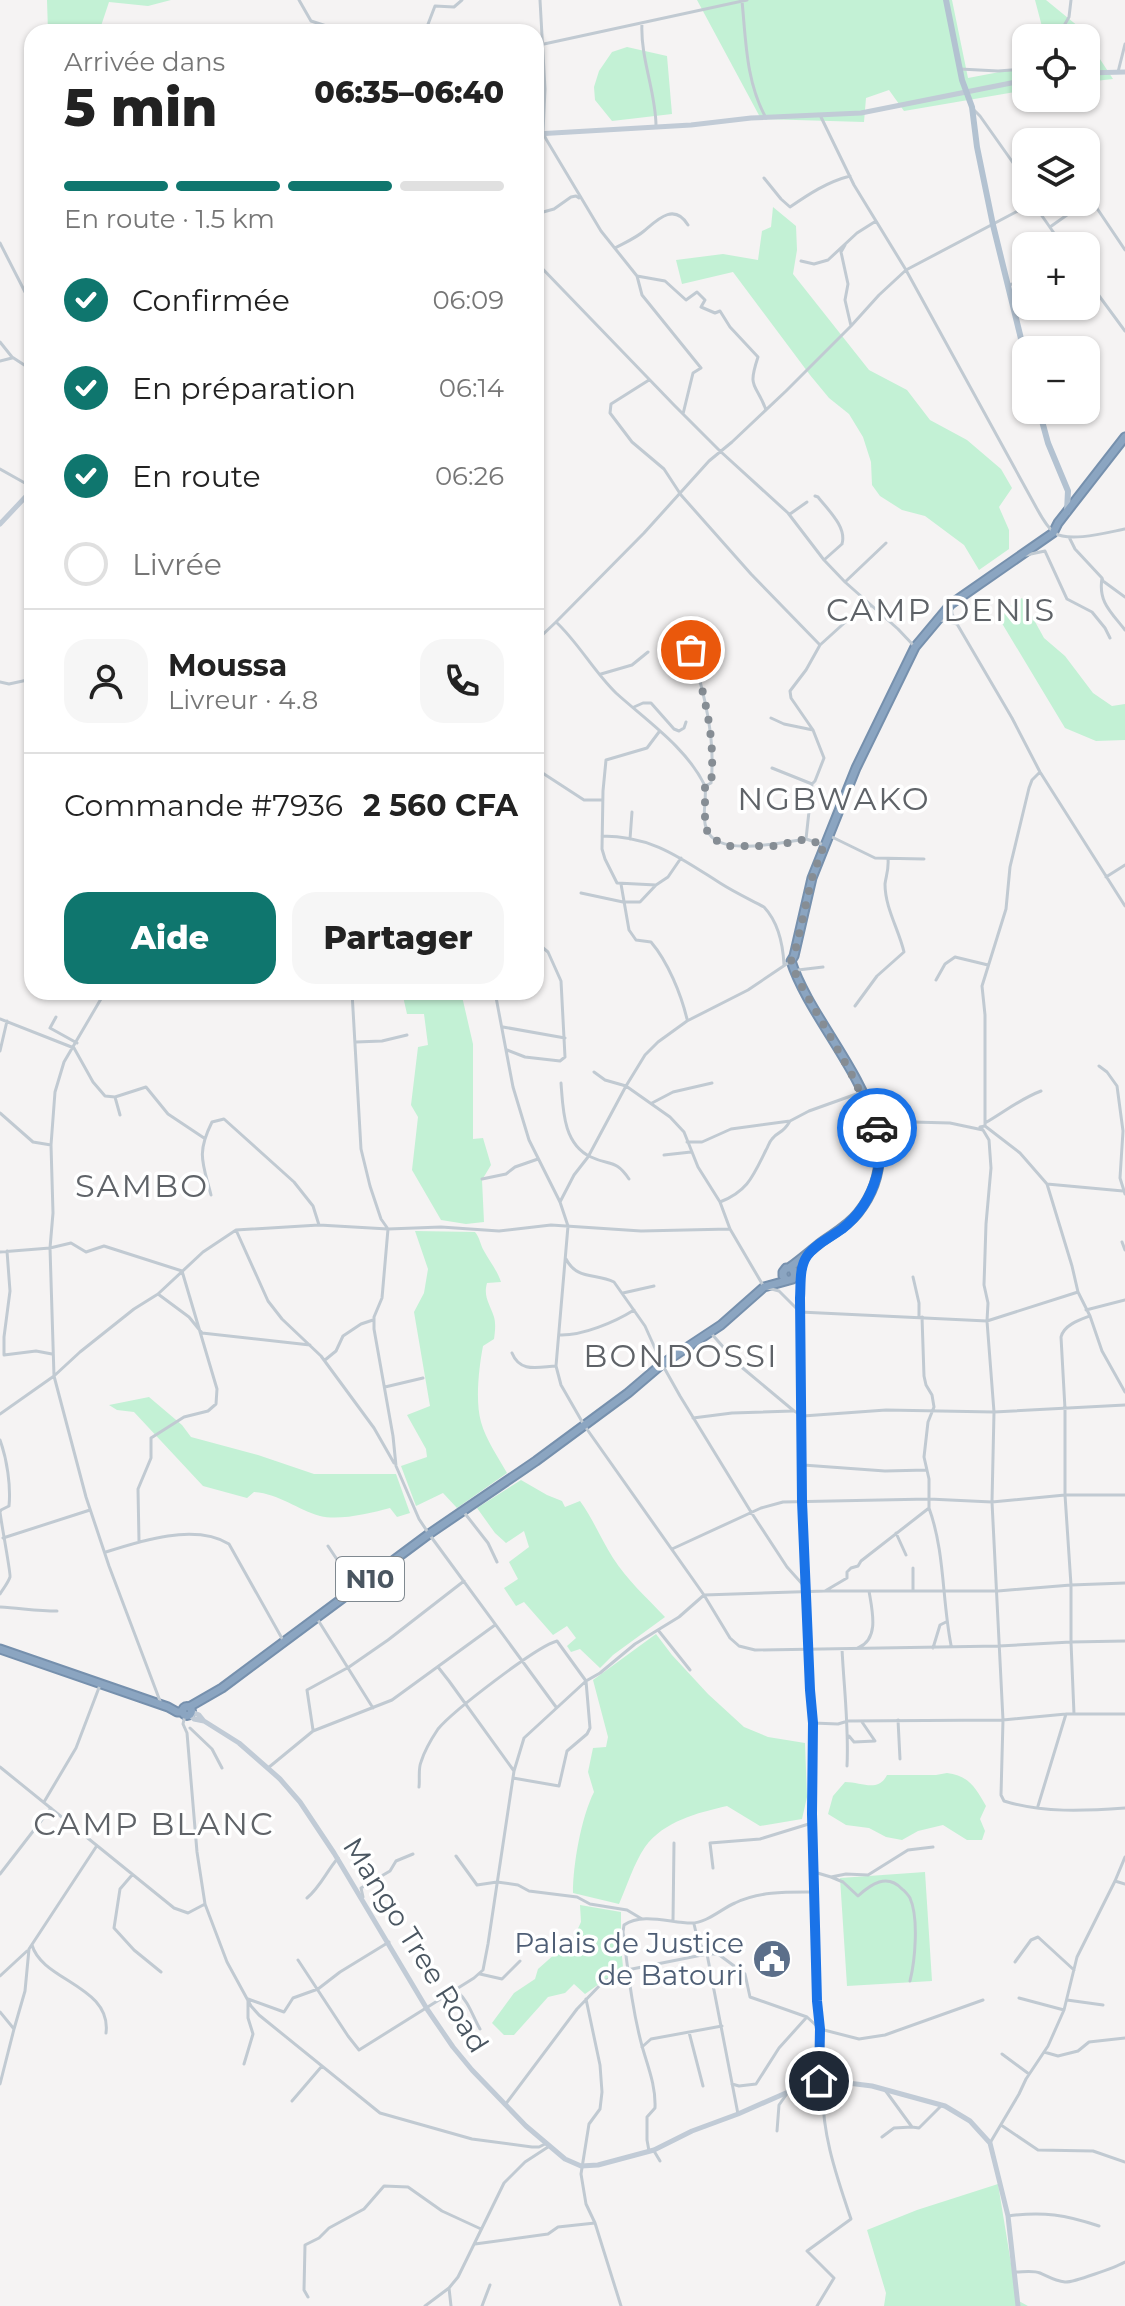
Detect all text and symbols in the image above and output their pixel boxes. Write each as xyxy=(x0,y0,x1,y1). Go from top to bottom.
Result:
map controls xyxy=(1012,24,1100,424)
button: locate xyxy=(1012,24,1100,112)
text: Arrivée dans xyxy=(64,46,225,78)
text: 06:35–06:40 xyxy=(314,74,504,111)
text: 5 min xyxy=(64,76,218,139)
button: layers xyxy=(1012,128,1100,216)
text: En route · 1.5 km xyxy=(64,203,275,235)
button: + xyxy=(1012,232,1100,320)
icon: check xyxy=(64,278,108,322)
text: Confirmée xyxy=(132,282,290,319)
text: 06:09 xyxy=(432,284,504,316)
button: − xyxy=(1012,336,1100,424)
icon: check xyxy=(64,366,108,410)
text: En préparation xyxy=(132,370,356,407)
text: 06:14 xyxy=(439,372,504,404)
icon: check xyxy=(64,454,108,498)
text: En route xyxy=(132,458,261,495)
text: 06:26 xyxy=(435,460,504,492)
text: Livrée xyxy=(132,546,222,583)
district label: CAMP DENIS xyxy=(826,590,1056,629)
pin xyxy=(657,616,725,684)
icon: bag xyxy=(669,628,713,672)
button: person xyxy=(64,639,148,723)
button: phone xyxy=(420,639,504,723)
text: Moussa xyxy=(168,647,287,684)
text: Livreur · 4.8 xyxy=(168,684,318,716)
district label: NGBWAKO xyxy=(737,779,931,818)
text: Commande #7936 xyxy=(64,787,343,824)
text: 2 560 CFA xyxy=(363,787,518,824)
button: Aide xyxy=(64,892,276,984)
button: Partager xyxy=(292,892,504,984)
courier xyxy=(837,1088,917,1168)
icon: car xyxy=(855,1106,899,1150)
district label: SAMBO xyxy=(75,1166,209,1205)
district label: BONDOSSI xyxy=(583,1336,779,1375)
road number: N10 xyxy=(336,1557,404,1601)
district label: CAMP BLANC xyxy=(33,1804,275,1843)
street label: Mango Tree Road xyxy=(336,1831,496,2059)
place label: Palais de Justice de Batouri xyxy=(514,1926,744,1992)
public building icon: Palais de Justice de Batouri xyxy=(751,1938,793,1980)
pin xyxy=(785,2047,853,2115)
icon: home xyxy=(797,2059,841,2103)

